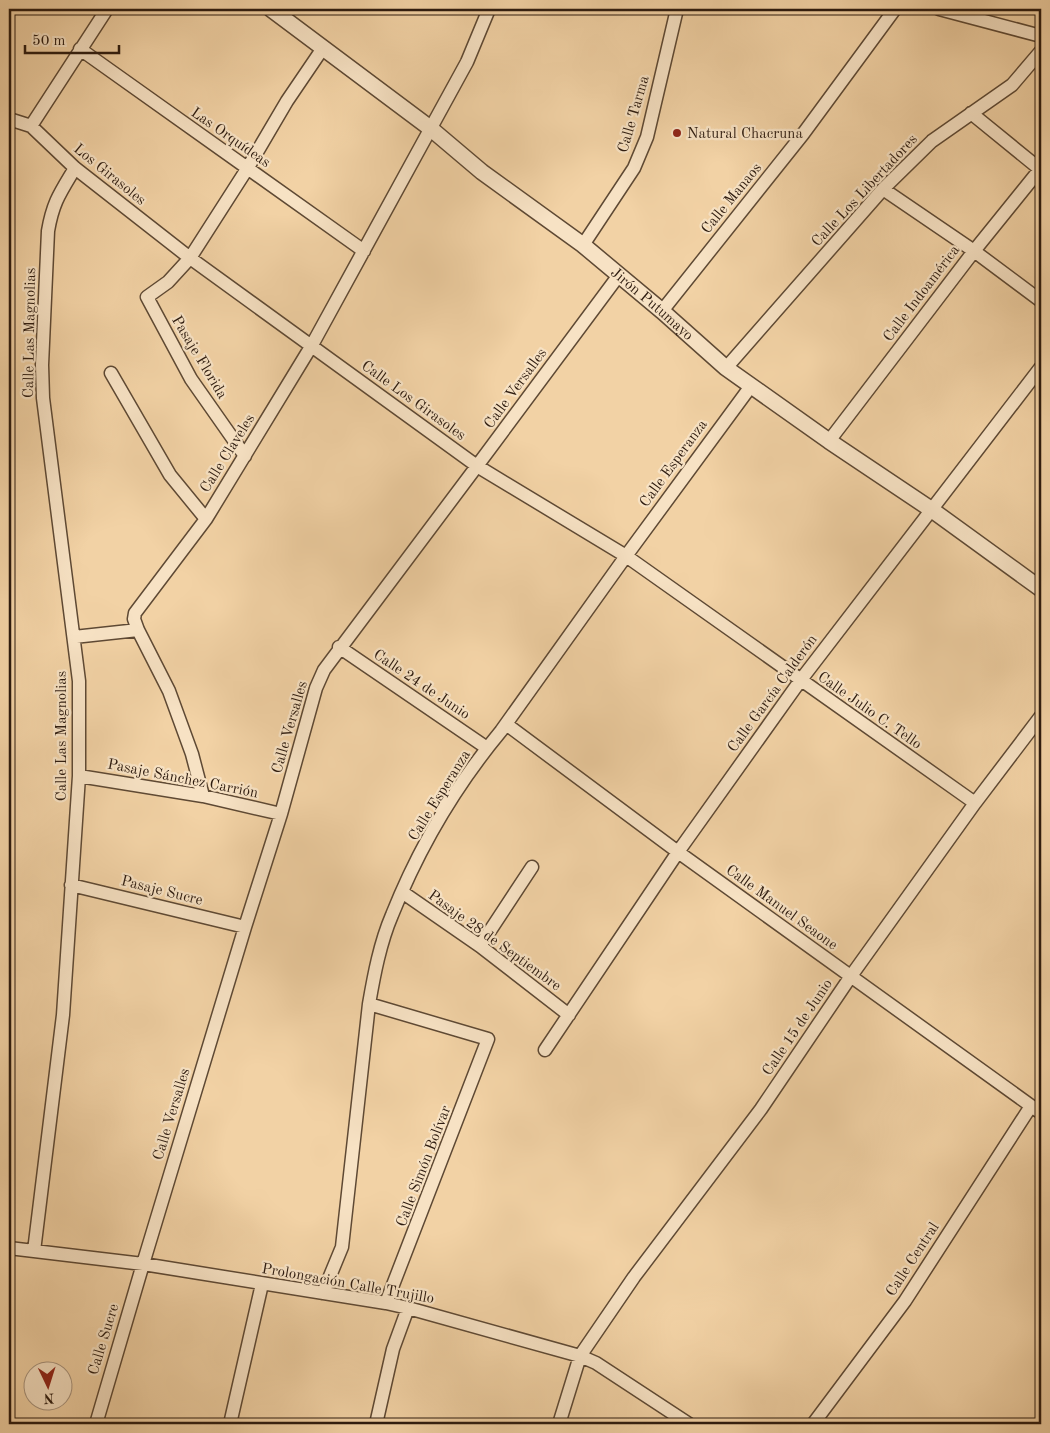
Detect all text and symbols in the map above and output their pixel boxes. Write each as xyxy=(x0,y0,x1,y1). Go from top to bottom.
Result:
scale bar xyxy=(25,22,119,54)
text: 50 m xyxy=(32,34,66,49)
street label: Calle Tarma xyxy=(616,74,653,155)
street label: Las Orquídeas xyxy=(188,105,273,171)
marker: Natural Chacruna xyxy=(671,127,683,139)
place label: Natural Chacruna xyxy=(687,127,803,142)
street label: Calle Los Libertadores xyxy=(809,132,921,250)
street label: Los Girasoles xyxy=(70,142,148,209)
street label: Calle Manaos xyxy=(699,161,765,237)
street label: Calle Indoamérica xyxy=(881,242,964,345)
street label: Jirón Putumayo xyxy=(607,265,695,344)
street label: Calle Las Magnolias xyxy=(22,268,39,398)
street label: Pasaje Florida xyxy=(168,314,230,402)
street label: Calle Versalles xyxy=(482,346,550,432)
street label: Calle Los Girasoles xyxy=(358,359,468,444)
street label: Calle Claveles xyxy=(198,412,258,496)
street label: Calle Esperanza xyxy=(638,417,711,510)
street label: Calle García Calderón xyxy=(726,632,821,755)
street label: Calle 24 de Junio xyxy=(370,647,472,723)
street label: Calle Julio C. Tello xyxy=(814,670,924,753)
street label: Calle Las Magnolias xyxy=(55,671,70,801)
street label: Calle Versalles xyxy=(270,680,311,775)
street label: Calle Esperanza xyxy=(406,747,474,844)
street label: Pasaje Sánchez Carrión xyxy=(106,757,259,801)
street label: Calle Manuel Seaone xyxy=(723,863,840,954)
street label: Pasaje Sucre xyxy=(119,874,204,909)
street label: Pasaje 28 de Septiembre xyxy=(425,888,563,994)
street label: Calle 15 de Junio xyxy=(760,977,836,1079)
street label: Calle Versalles xyxy=(151,1067,194,1162)
street label: Calle Simón Bolívar xyxy=(394,1104,454,1229)
street label: Calle Central xyxy=(884,1220,943,1299)
street label: Prolongación Calle Trujillo xyxy=(260,1262,435,1307)
street label: Calle Sucre xyxy=(87,1302,122,1377)
north arrow xyxy=(22,1360,72,1410)
text: N xyxy=(43,1391,55,1405)

